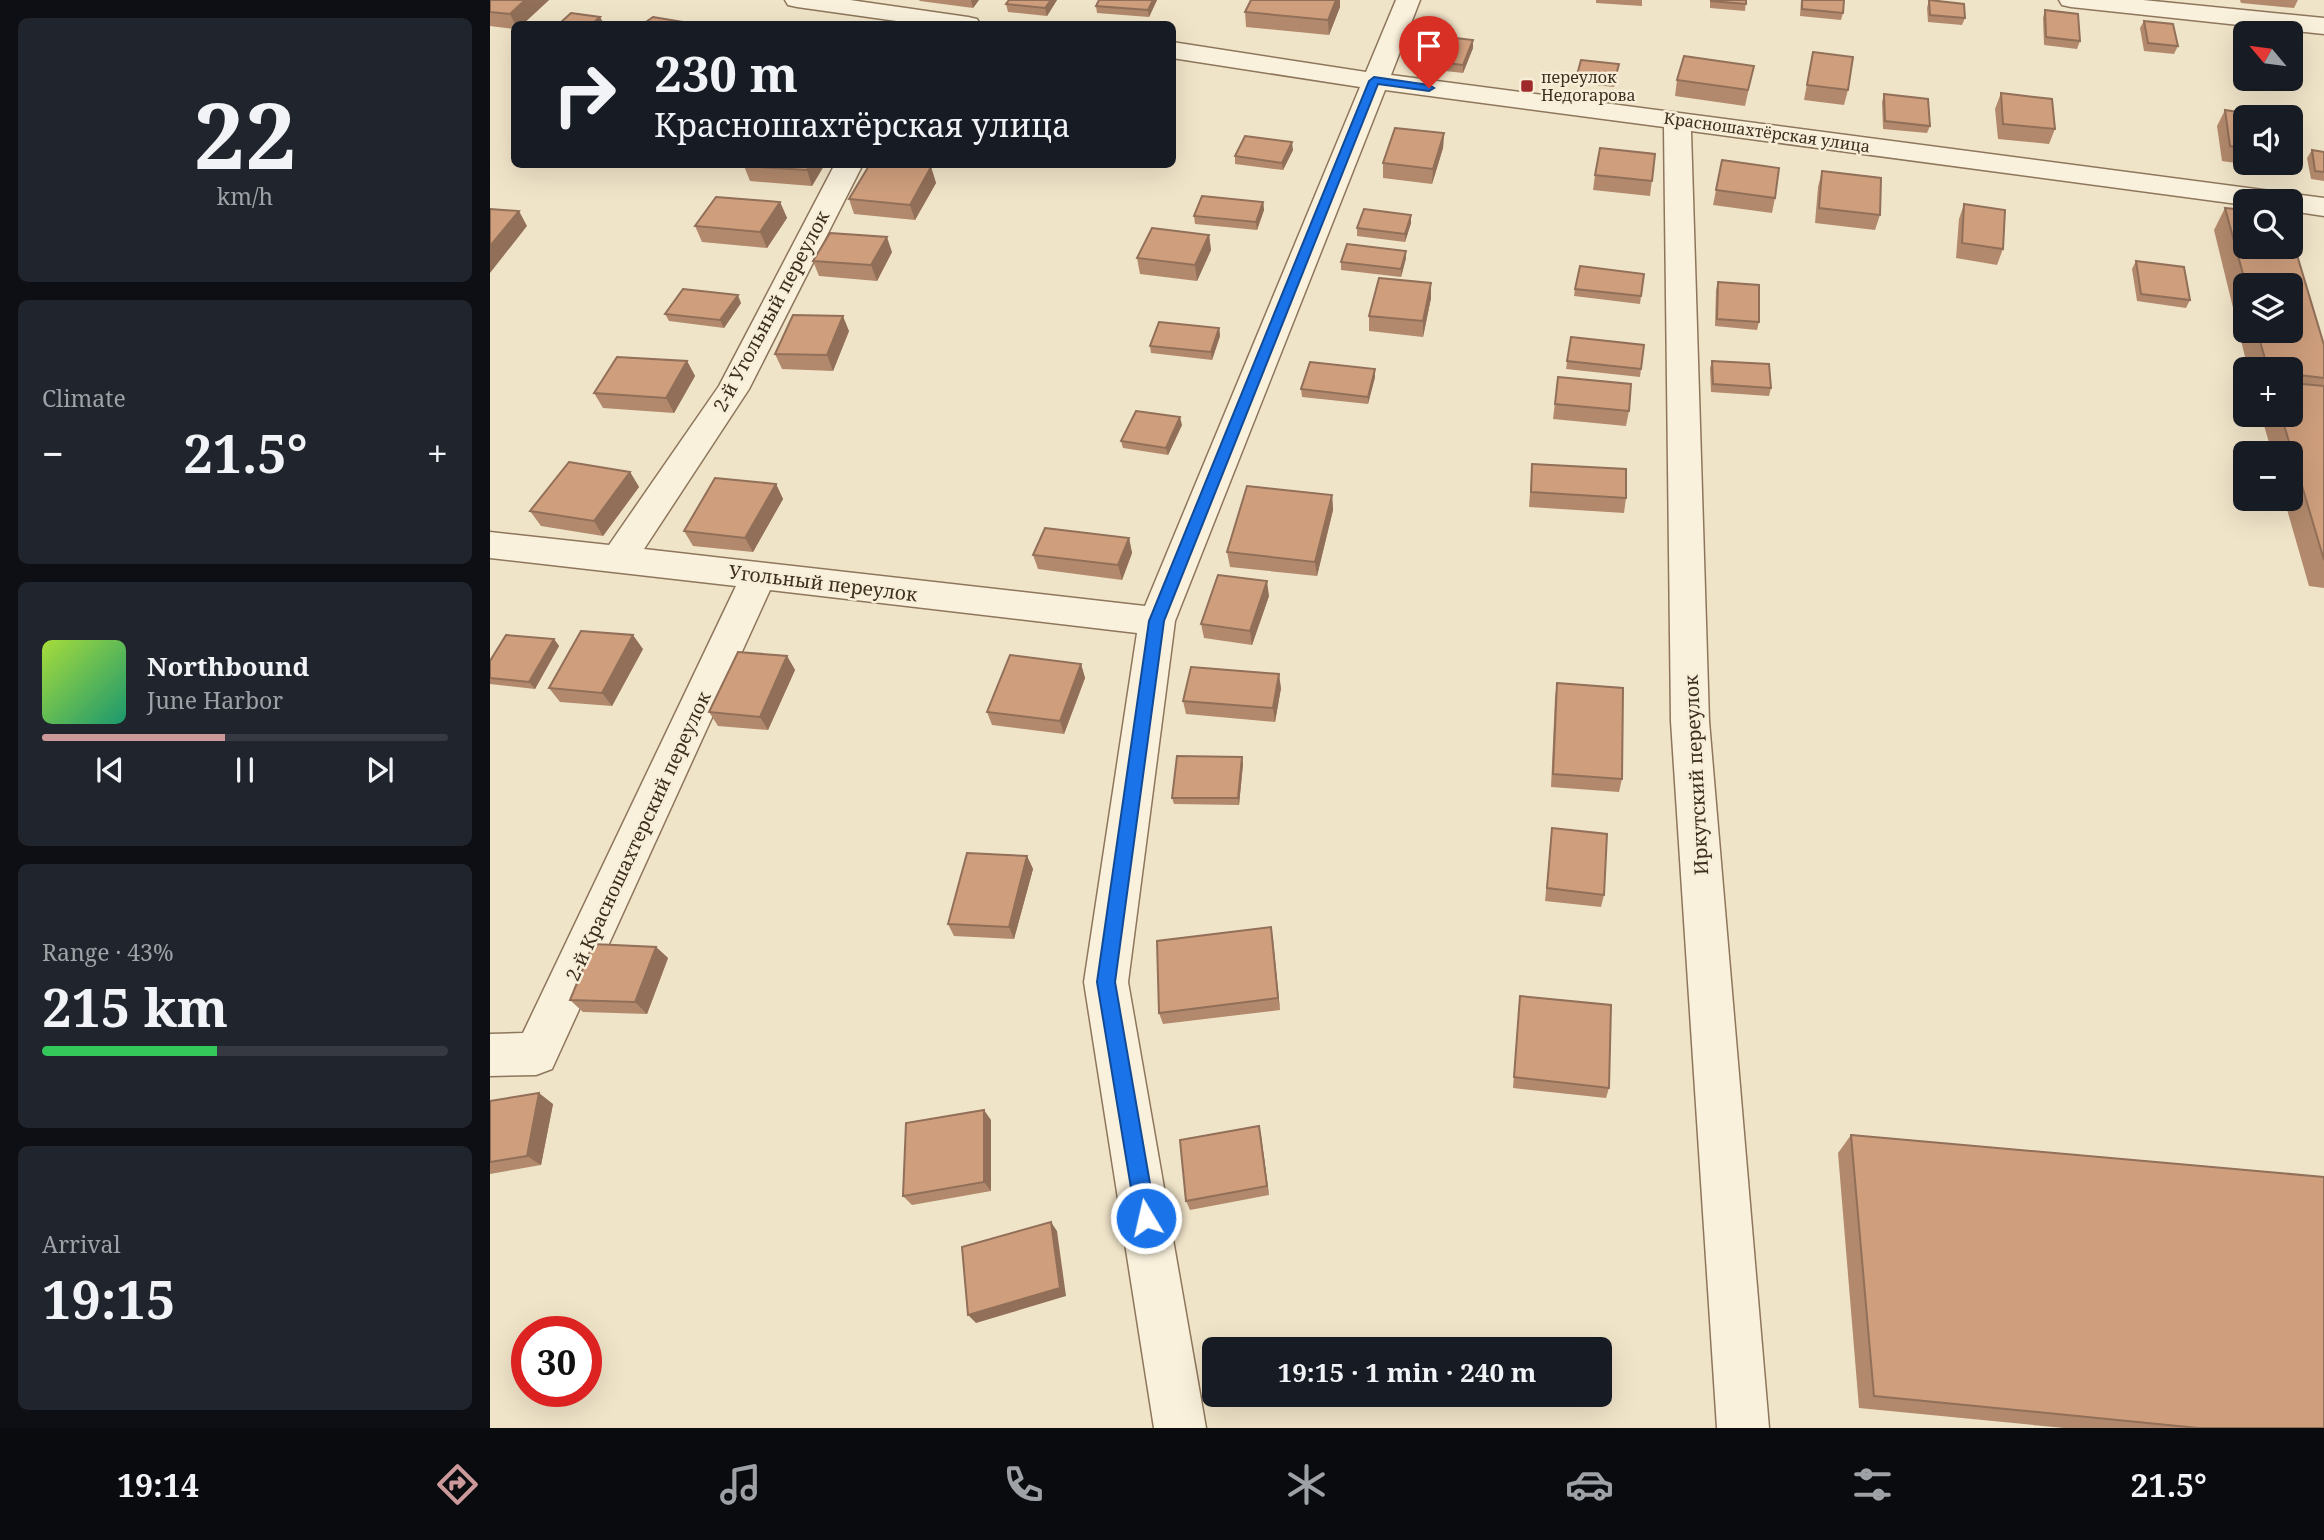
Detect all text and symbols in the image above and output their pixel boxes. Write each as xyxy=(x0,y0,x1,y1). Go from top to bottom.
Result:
pin xyxy=(1399,16,1459,88)
north arrow xyxy=(2233,21,2303,91)
map controls xyxy=(2233,21,2303,511)
icon: arrive xyxy=(1410,27,1448,65)
text: 230 m xyxy=(654,40,798,106)
icon: right xyxy=(539,49,630,140)
place label: переулок Недогарова xyxy=(1541,66,1636,106)
text: 22 xyxy=(194,72,296,196)
marker: переулок Недогарова xyxy=(1519,78,1535,94)
text: Красношахтёрская улица xyxy=(654,103,1070,146)
button: sound xyxy=(2233,105,2303,175)
street label: Красношахтёрская улица xyxy=(1662,107,1872,157)
text: km/h xyxy=(217,180,273,212)
button: search xyxy=(2233,189,2303,259)
street label: 2-й Угольный переулок xyxy=(707,205,835,416)
button: layers xyxy=(2233,273,2303,343)
button: + xyxy=(2233,357,2303,427)
text: Climate xyxy=(42,382,126,414)
text: 21.5° xyxy=(183,417,308,488)
text: − xyxy=(42,427,64,479)
text: + xyxy=(427,427,448,479)
button: − xyxy=(2233,441,2303,511)
street label: Угольный переулок xyxy=(727,559,920,608)
text: Northbound xyxy=(147,648,309,684)
street label: Иркутский переулок xyxy=(1678,674,1714,876)
text: June Harbor xyxy=(147,684,283,716)
street label: 2-й Красношахтерский переулок xyxy=(559,686,717,985)
icon: previous xyxy=(91,751,129,789)
icon: pause xyxy=(226,751,264,789)
icon: next xyxy=(361,751,399,789)
text: Range · 43% xyxy=(42,936,174,968)
text: 215 km xyxy=(42,971,228,1042)
position arrow xyxy=(1109,1181,1183,1255)
text: Arrival xyxy=(42,1228,121,1260)
text: 19:15 xyxy=(42,1263,175,1334)
speed limit sign: 30 xyxy=(511,1316,602,1407)
text: 19:15 · 1 min · 240 m xyxy=(1277,1354,1537,1390)
icon: directions xyxy=(433,1460,482,1509)
icon: music xyxy=(716,1460,765,1509)
icon: phone xyxy=(999,1460,1048,1509)
icon: climate xyxy=(1282,1460,1331,1509)
icon: car xyxy=(1565,1460,1614,1509)
icon: filters xyxy=(1848,1460,1897,1509)
text: 19:14 xyxy=(117,1463,199,1506)
text: 21.5° xyxy=(2130,1463,2207,1506)

